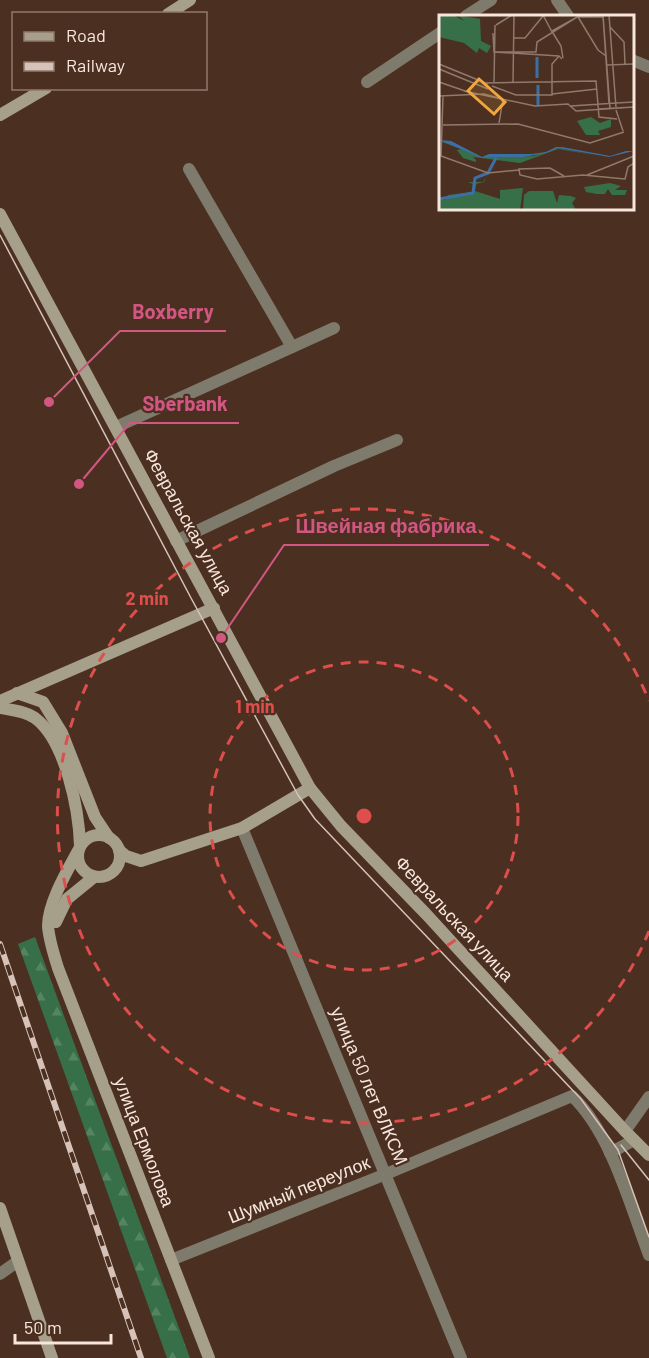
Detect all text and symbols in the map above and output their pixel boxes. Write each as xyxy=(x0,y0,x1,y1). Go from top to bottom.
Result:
legend xyxy=(12,12,207,90)
inset map xyxy=(439,15,634,210)
text: Road xyxy=(66,24,106,46)
text: Railway xyxy=(66,54,125,76)
callout: Boxberry xyxy=(120,293,226,331)
text: Boxberry xyxy=(132,299,214,323)
callout: Sberbank xyxy=(130,385,239,423)
text: Sberbank xyxy=(142,391,228,415)
street label: Февральская улица xyxy=(140,445,239,599)
callout: Швейная фабрика xyxy=(284,507,489,545)
text: Швейная фабрика xyxy=(295,513,477,537)
text: 2 min xyxy=(125,587,169,609)
text: 1 min xyxy=(235,695,275,717)
centre of rings xyxy=(354,806,374,826)
street label: Февральская улица xyxy=(391,851,519,986)
street label: улица 50 лет ВЛКСМ xyxy=(327,1003,413,1168)
street label: улица Ермолова xyxy=(110,1074,180,1211)
street label: Шумный переулок xyxy=(225,1151,373,1228)
scale bar xyxy=(15,1307,111,1345)
text: 50 m xyxy=(24,1316,62,1338)

